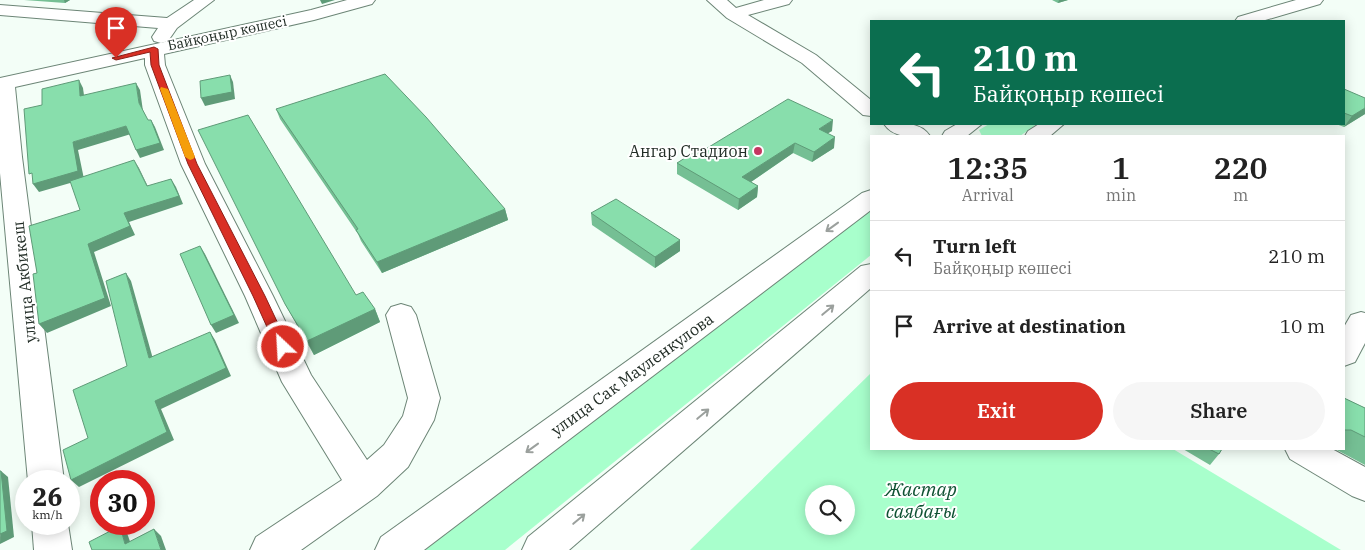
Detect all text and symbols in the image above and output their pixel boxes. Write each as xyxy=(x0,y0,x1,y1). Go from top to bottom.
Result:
pin xyxy=(95,7,137,58)
street label: Байқоңыр көшесі xyxy=(166,12,288,54)
icon: arrive xyxy=(102,14,130,42)
text: 210 m xyxy=(973,35,1078,81)
icon: left xyxy=(890,40,955,105)
text: Байқоңыр көшесі xyxy=(973,79,1164,108)
place label: Ангар Стадион xyxy=(629,141,748,161)
marker: Ангар Стадион xyxy=(752,145,764,157)
text: 12:35 xyxy=(947,148,1028,187)
text: 1 xyxy=(1112,148,1130,187)
text: 220 xyxy=(1214,148,1268,187)
text: Arrival xyxy=(962,185,1014,205)
text: min xyxy=(1106,185,1136,205)
text: m xyxy=(1233,185,1248,205)
street label: улица Акбикеш xyxy=(8,220,40,344)
one-way arrow xyxy=(825,222,839,232)
text: Turn left xyxy=(933,234,1016,258)
icon: left xyxy=(890,242,918,270)
text: 210 m xyxy=(1268,244,1325,268)
text: Байқоңыр көшесі xyxy=(933,258,1072,278)
one-way arrow xyxy=(821,304,834,315)
street label: улица Сак Мауленкулова xyxy=(547,308,717,440)
icon: arrive xyxy=(890,312,918,340)
text: Arrive at destination xyxy=(933,314,1126,338)
text: 10 m xyxy=(1280,314,1325,338)
position arrow xyxy=(256,320,308,372)
button: Exit xyxy=(890,382,1103,440)
button: Share xyxy=(1113,382,1325,440)
one-way arrow xyxy=(697,409,710,420)
one-way arrow xyxy=(525,443,539,453)
speed limit sign: 30 xyxy=(90,470,155,535)
park label: Жастар саябағы xyxy=(884,477,957,523)
text: 26 xyxy=(32,480,63,513)
map controls xyxy=(805,485,855,535)
button: search xyxy=(805,485,855,535)
text: km/h xyxy=(32,507,63,522)
one-way arrow xyxy=(572,513,585,524)

